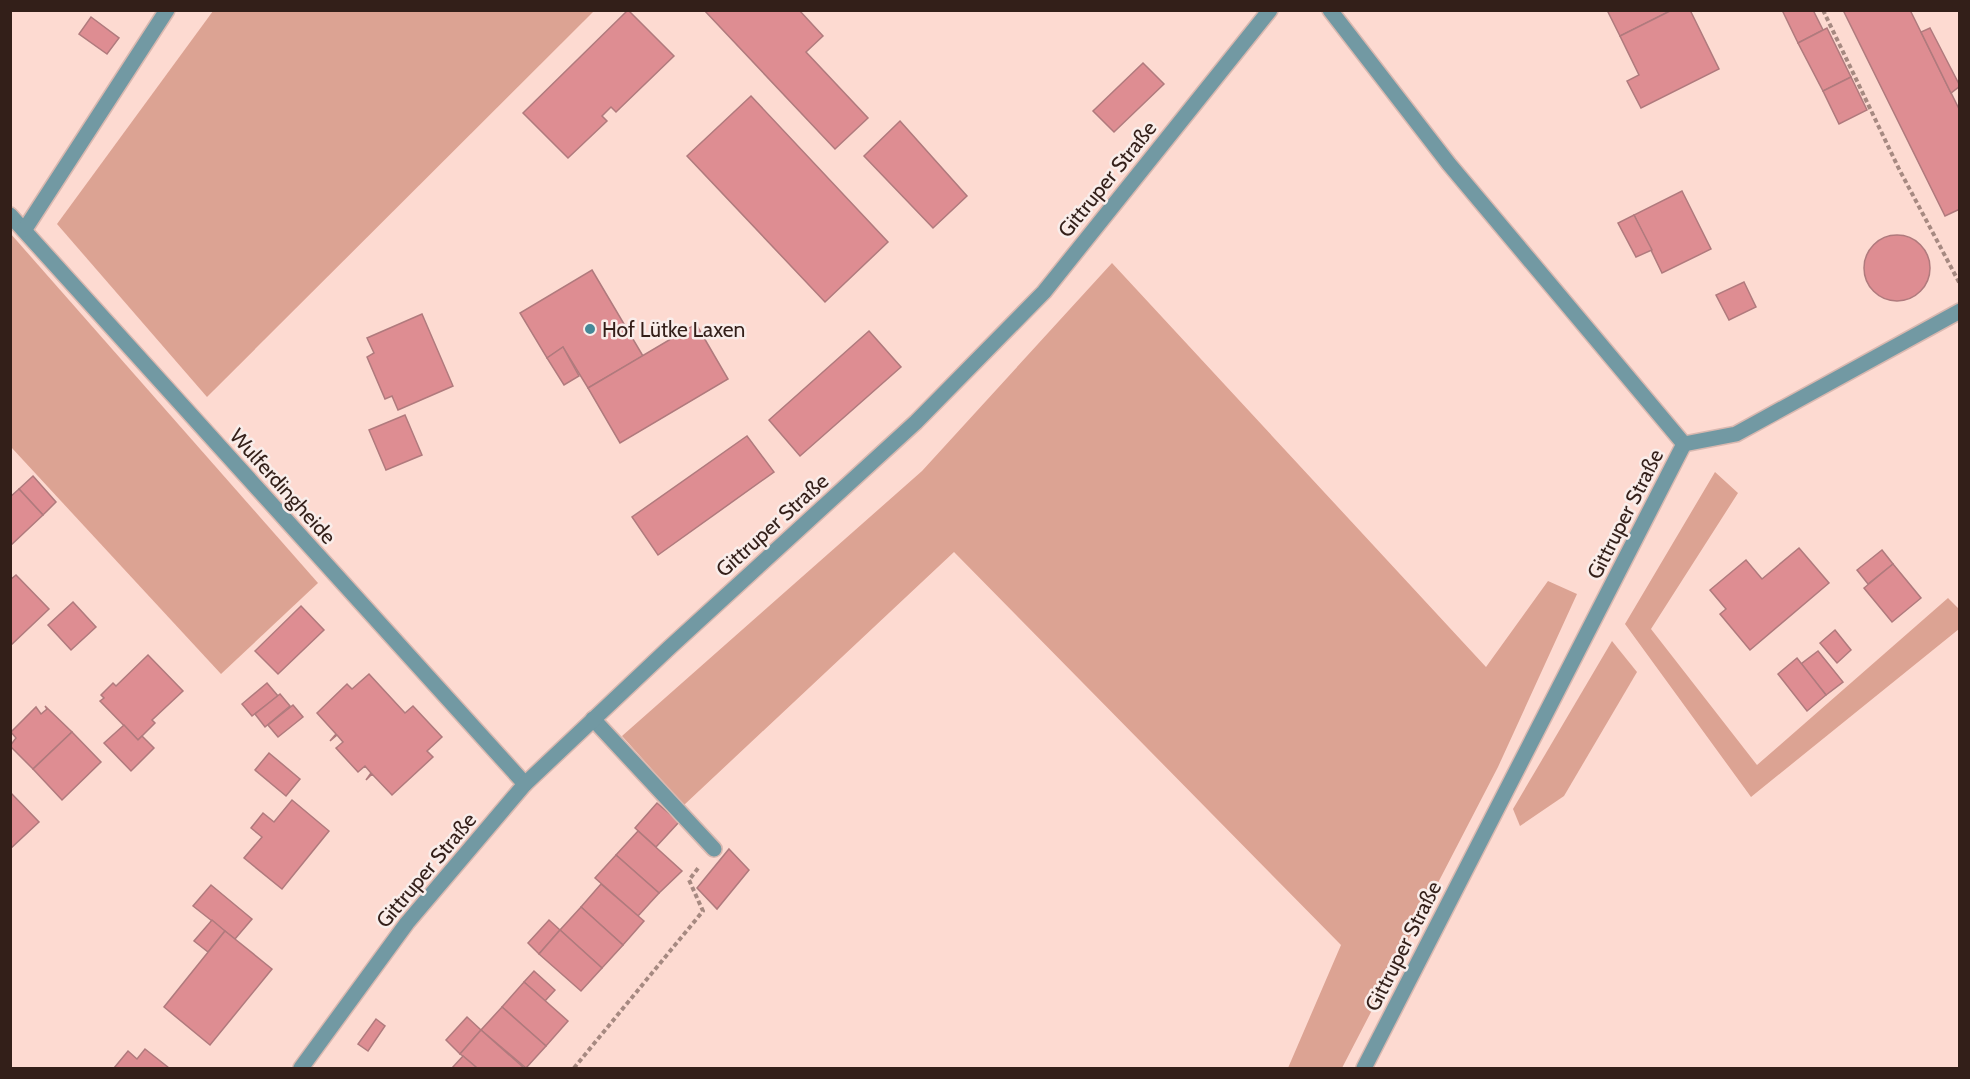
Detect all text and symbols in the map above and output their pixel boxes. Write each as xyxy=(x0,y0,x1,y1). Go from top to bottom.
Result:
street label: Gittruper Straße xyxy=(1052,116,1162,242)
place label: Hof Lütke Laxen xyxy=(602,317,745,342)
marker: Hof Lütke Laxen xyxy=(583,322,597,336)
street label: Wulferdingheide xyxy=(225,423,341,549)
street label: Gittruper Straße xyxy=(1582,445,1669,583)
street label: Gittruper Straße xyxy=(711,468,833,582)
street label: Gittruper Straße xyxy=(371,807,481,933)
street label: Gittruper Straße xyxy=(1360,877,1447,1015)

